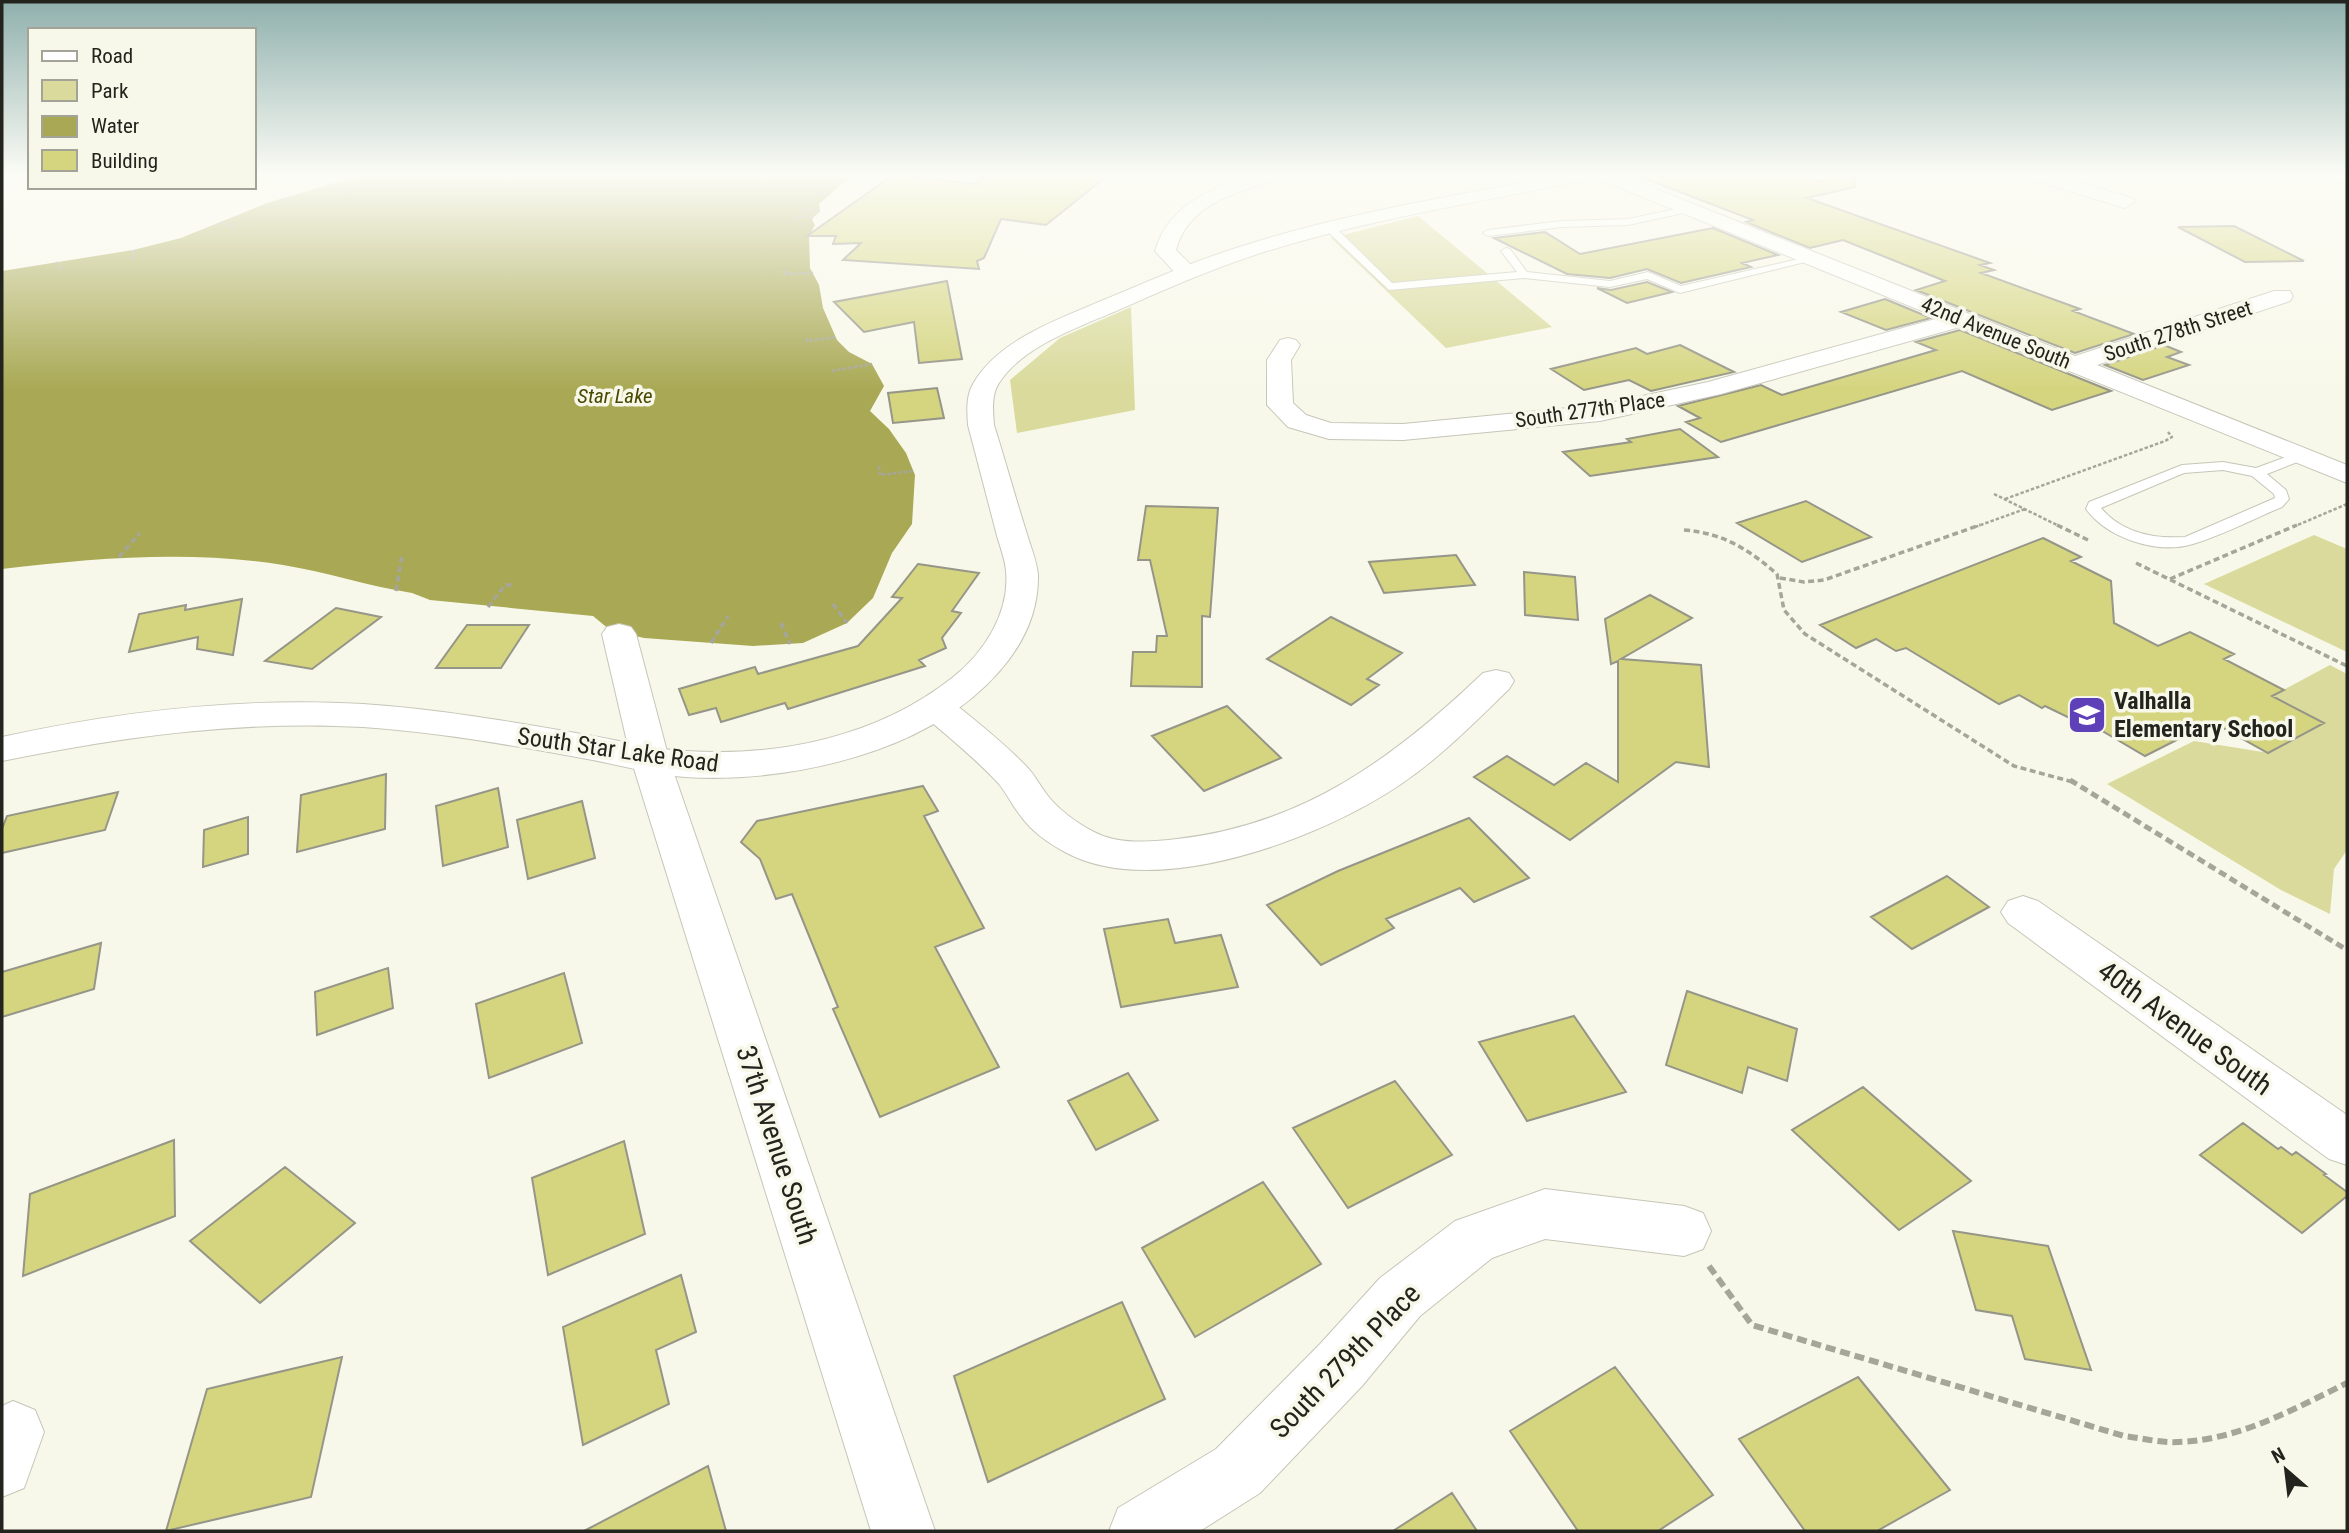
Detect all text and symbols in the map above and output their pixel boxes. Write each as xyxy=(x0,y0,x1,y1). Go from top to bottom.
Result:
legend xyxy=(28,28,256,189)
text: Road xyxy=(91,44,133,68)
text: Park xyxy=(91,79,129,103)
text: Water xyxy=(91,114,139,138)
text: Building xyxy=(91,149,158,173)
street label: 42nd Avenue South xyxy=(1918,292,2074,374)
street label: South 278th Street xyxy=(2101,296,2255,366)
water label: Star Lake xyxy=(577,384,653,408)
street label: South 277th Place xyxy=(1514,388,1667,432)
place label: Valhalla Elementary School xyxy=(2114,687,2293,743)
school or university icon: Valhalla Elementary School xyxy=(2066,694,2108,736)
street label: South Star Lake Road xyxy=(516,722,720,778)
street label: 40th Avenue South xyxy=(2092,954,2278,1102)
street label: 37th Avenue South xyxy=(729,1042,825,1248)
street label: South 279th Place xyxy=(1263,1277,1427,1445)
north arrow xyxy=(2251,1435,2321,1505)
text: N xyxy=(2268,1443,2289,1468)

